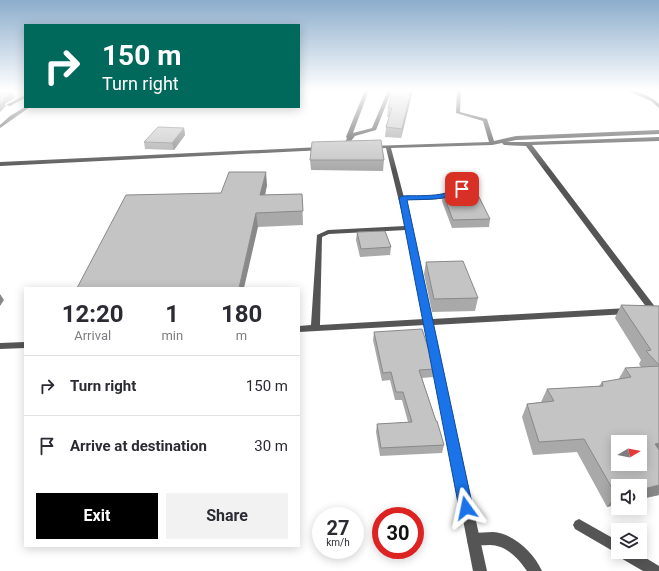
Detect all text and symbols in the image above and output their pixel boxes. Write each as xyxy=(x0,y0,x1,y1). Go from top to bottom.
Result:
text: 150 m xyxy=(102,39,181,72)
icon: right xyxy=(36,40,88,92)
text: Turn right xyxy=(102,73,179,94)
pin xyxy=(445,172,479,206)
icon: arrive xyxy=(451,178,473,200)
text: 12:20 xyxy=(62,300,124,328)
text: 1 xyxy=(165,300,179,328)
text: 180 xyxy=(221,300,262,328)
text: Arrival xyxy=(74,328,111,343)
text: min xyxy=(161,328,183,343)
text: m xyxy=(236,328,247,343)
icon: right xyxy=(36,375,58,397)
text: Turn right xyxy=(70,377,136,395)
text: 150 m xyxy=(246,377,288,395)
icon: arrive xyxy=(36,435,58,457)
north arrow xyxy=(611,435,647,471)
map controls xyxy=(611,435,647,559)
text: Arrive at destination xyxy=(70,437,207,455)
text: 30 m xyxy=(254,437,288,455)
button: sound xyxy=(611,479,647,515)
position arrow xyxy=(445,487,487,529)
button: Exit xyxy=(36,493,158,539)
button: Share xyxy=(166,493,288,539)
speed limit sign: 30 xyxy=(372,507,424,559)
text: 27 xyxy=(327,516,349,540)
button: layers xyxy=(611,523,647,559)
text: km/h xyxy=(326,537,350,548)

